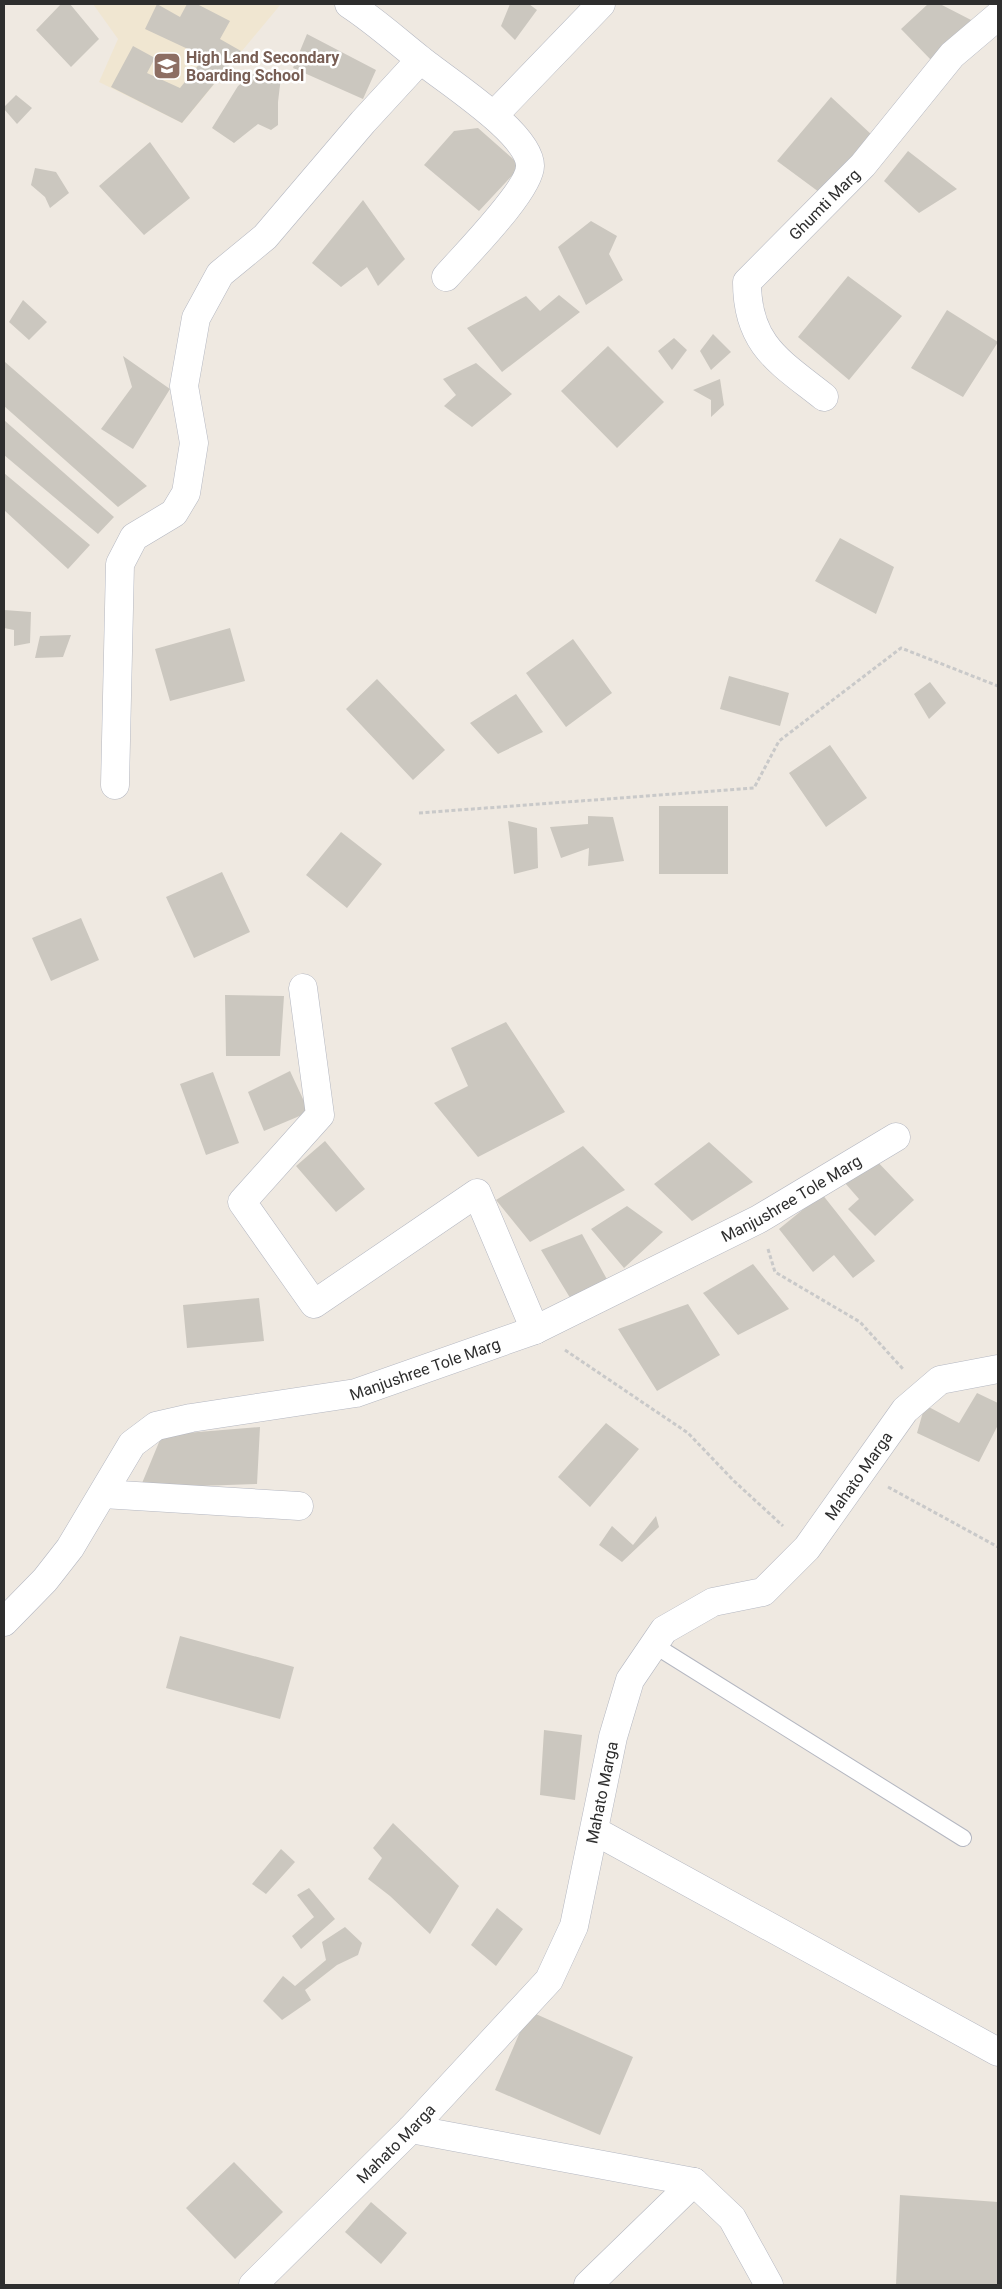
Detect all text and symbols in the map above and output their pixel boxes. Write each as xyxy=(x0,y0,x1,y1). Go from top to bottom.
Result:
place label: High Land Secondary Boarding School xyxy=(186,48,340,85)
school or university icon: High Land Secondary Boarding School xyxy=(152,51,182,81)
street label: Ghumti Marg xyxy=(785,165,864,244)
street label: Manjushree Tole Marg xyxy=(718,1151,865,1246)
street label: Manjushree Tole Marg xyxy=(347,1334,503,1405)
street label: Mahato Marga xyxy=(821,1428,897,1524)
street label: Mahato Marga xyxy=(582,1740,622,1845)
street label: Mahato Marga xyxy=(353,2100,439,2187)

